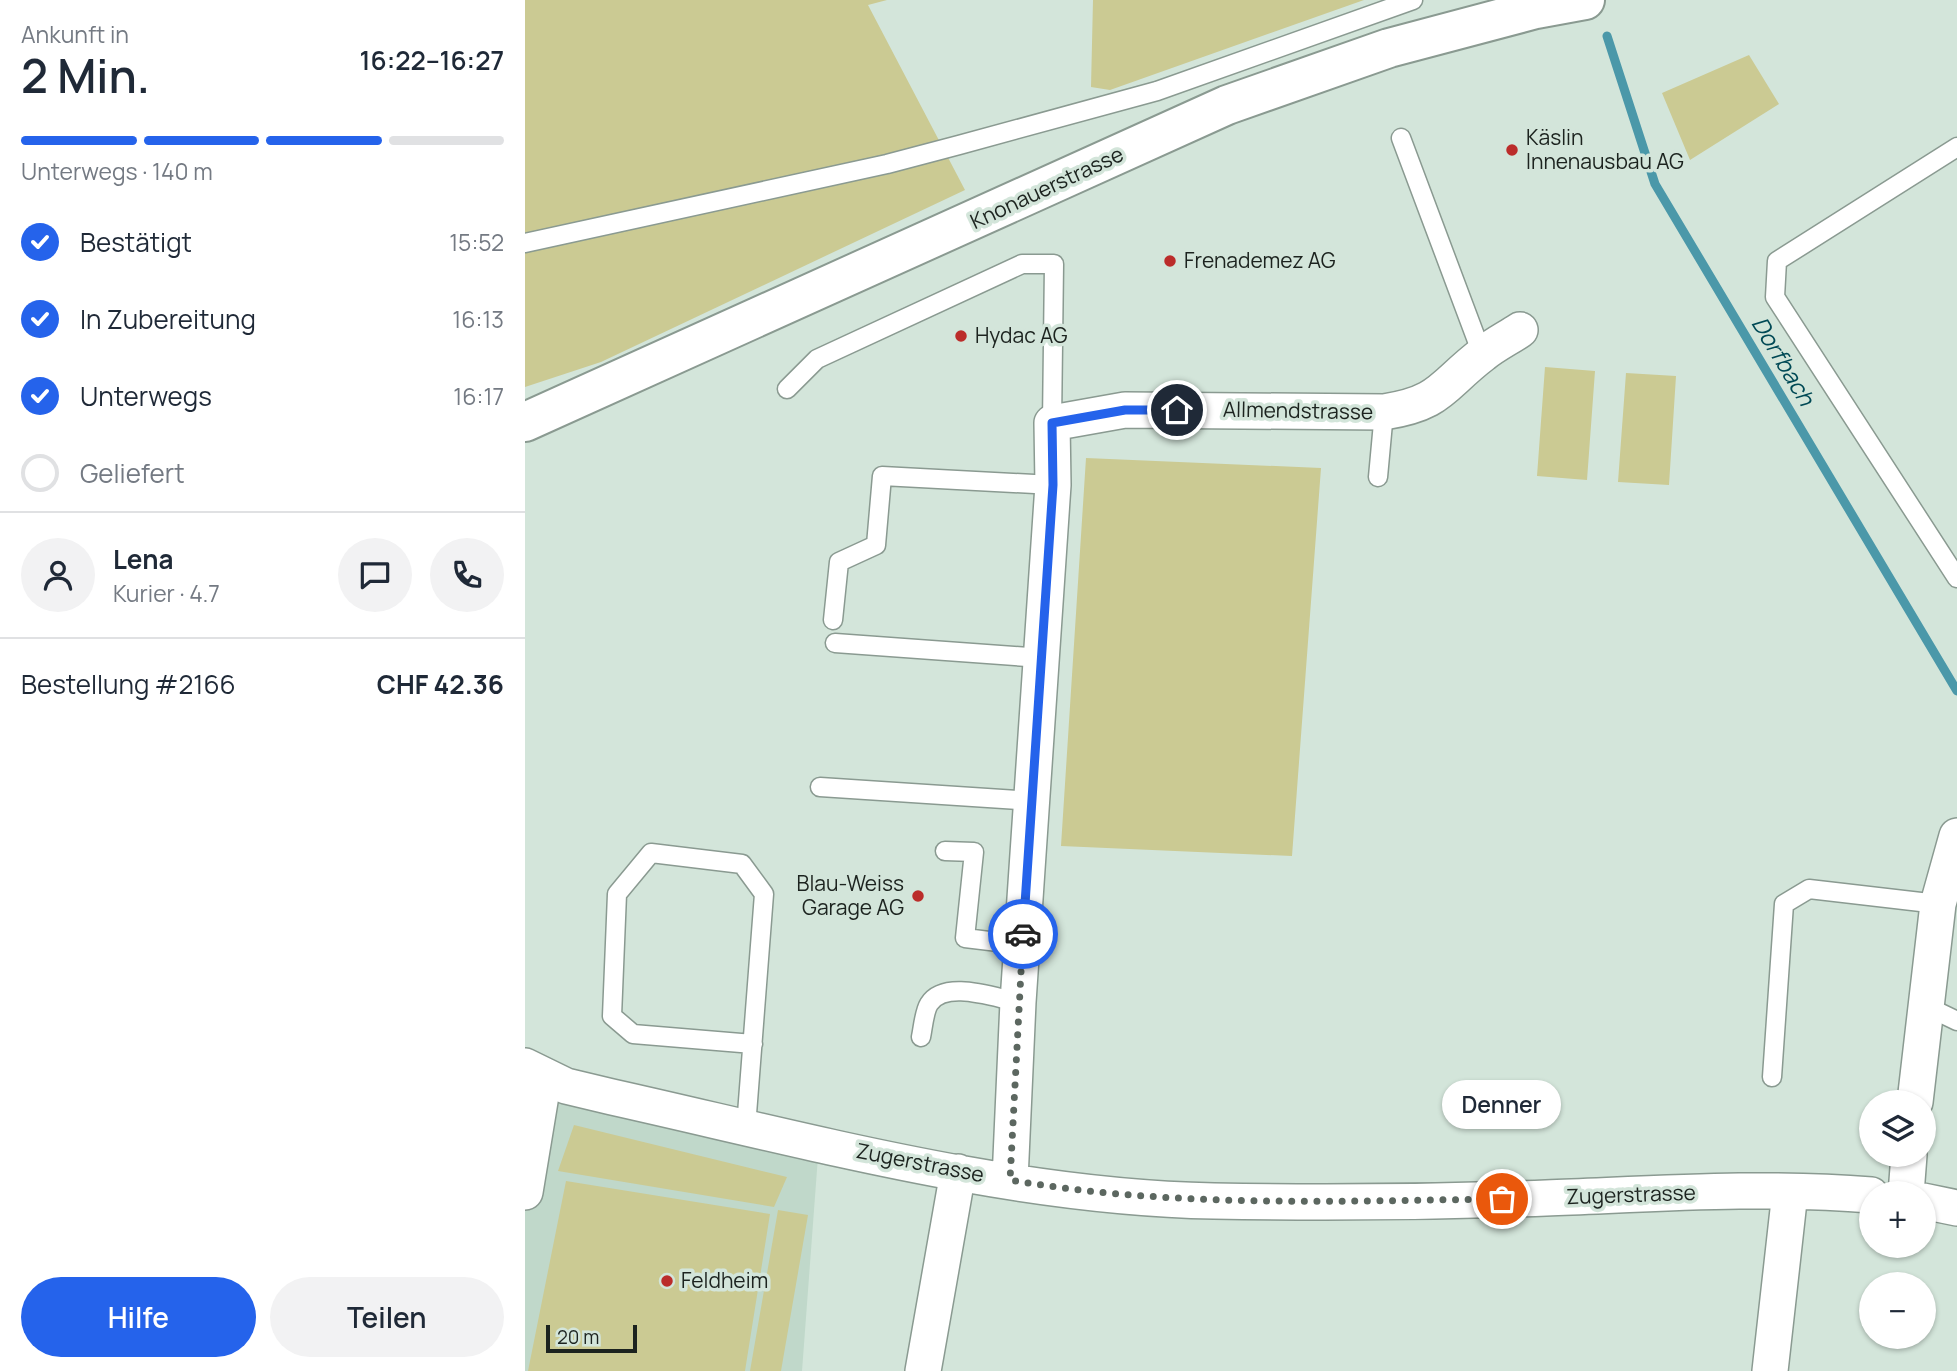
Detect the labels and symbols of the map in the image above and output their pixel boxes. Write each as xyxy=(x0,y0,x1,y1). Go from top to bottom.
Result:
place label: Käslin Innenausbau AG xyxy=(1526,123,1684,175)
street label: Knonauerstrasse xyxy=(965,139,1128,235)
marker: Käslin Innenausbau AG xyxy=(1504,142,1520,158)
place label: Frenademez AG xyxy=(1184,246,1336,274)
marker: Frenademez AG xyxy=(1162,253,1178,269)
water label: Dorfbach xyxy=(1745,310,1824,412)
place label: Hydac AG xyxy=(975,321,1068,349)
marker: Hydac AG xyxy=(953,328,969,344)
pin xyxy=(1147,380,1207,440)
street label: Allmendstrasse xyxy=(1223,395,1373,425)
place label: Blau-Weiss Garage AG xyxy=(797,869,904,921)
marker: Blau-Weiss Garage AG xyxy=(910,888,926,904)
courier xyxy=(988,899,1058,969)
callout: Denner xyxy=(1443,1080,1561,1129)
street label: Zugerstrasse xyxy=(854,1136,987,1188)
pin xyxy=(1472,1169,1532,1229)
street label: Zugerstrasse xyxy=(1566,1178,1696,1210)
place label: Feldheim xyxy=(681,1266,768,1294)
marker: Feldheim xyxy=(659,1273,675,1289)
scale bar xyxy=(546,1322,637,1354)

